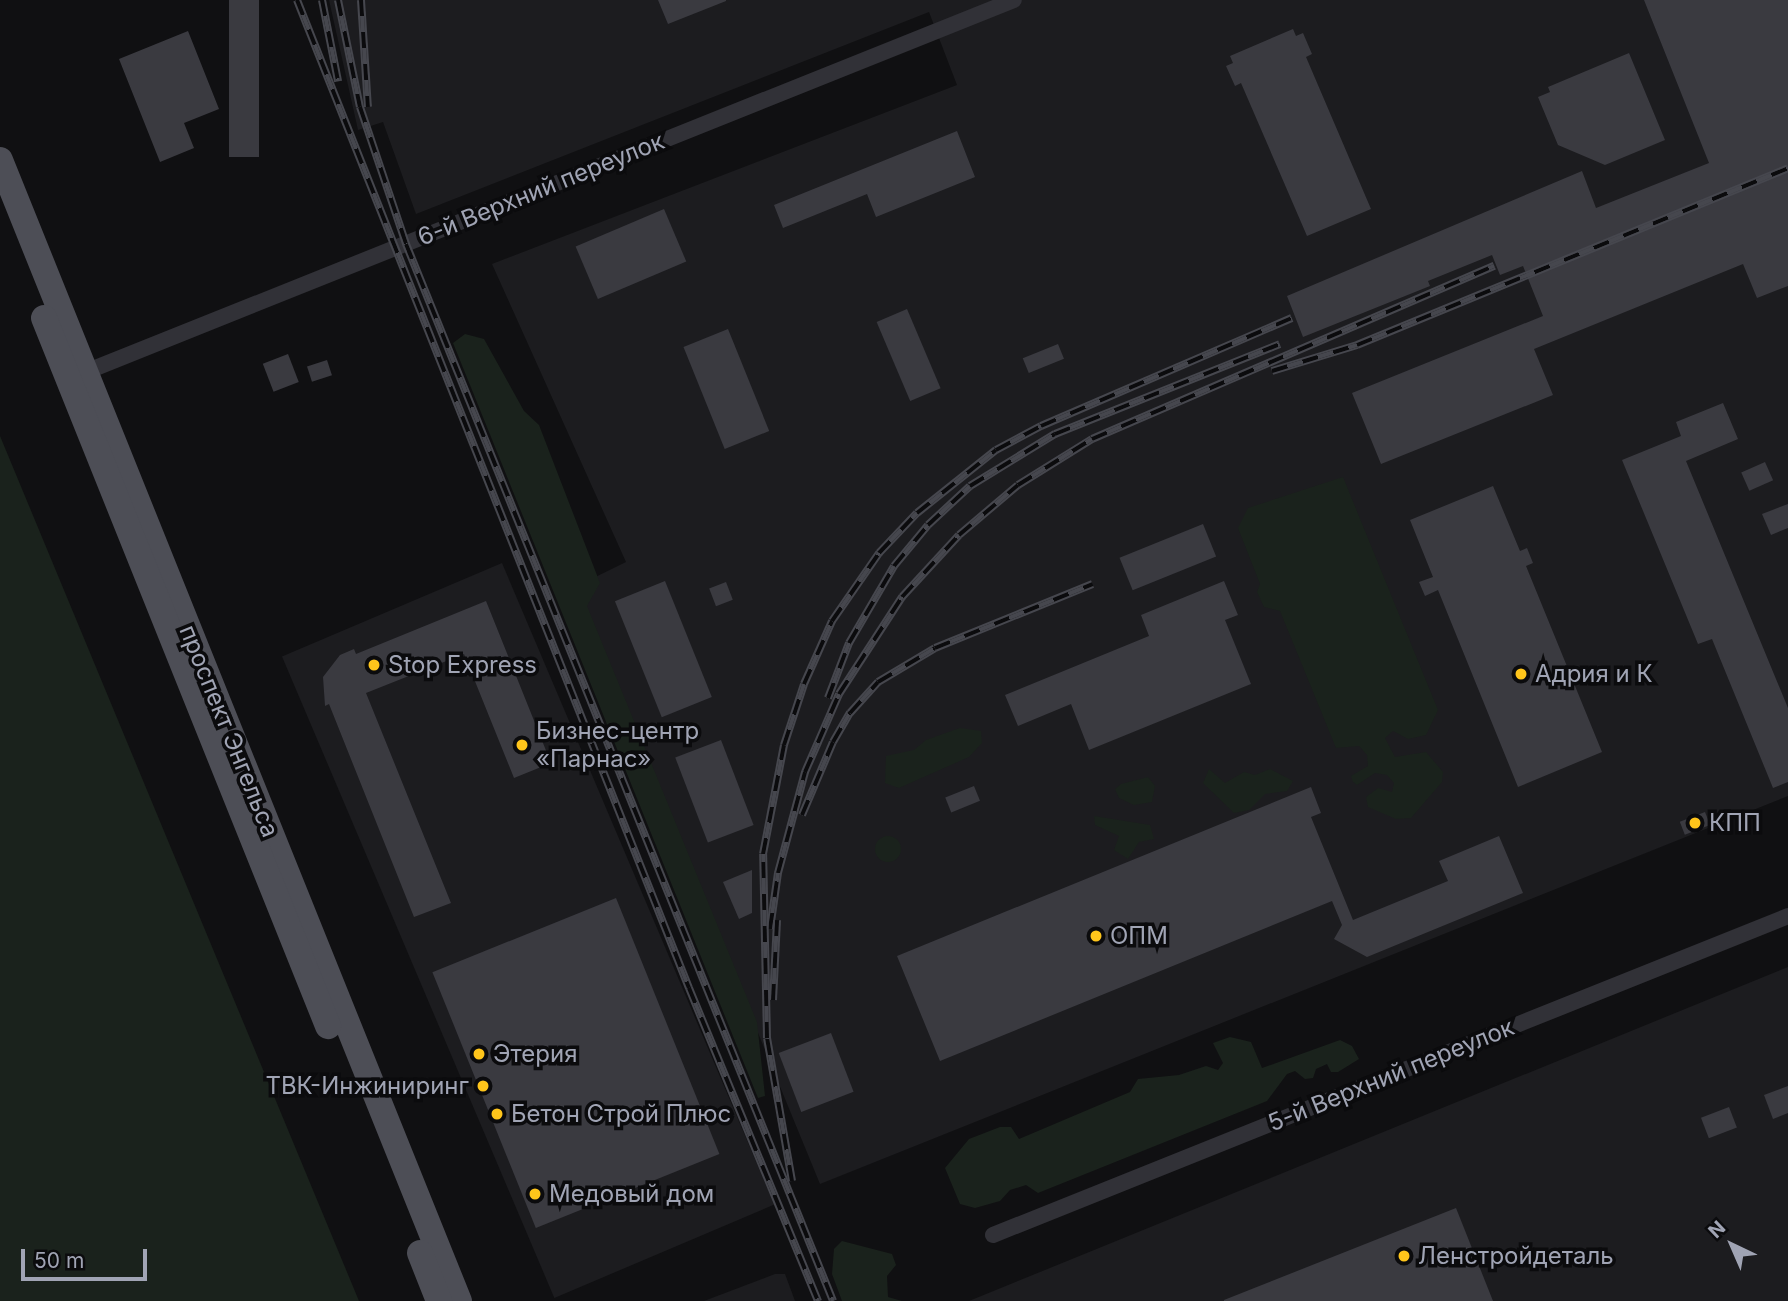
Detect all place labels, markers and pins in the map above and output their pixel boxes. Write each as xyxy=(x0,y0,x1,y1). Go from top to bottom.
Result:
place label: Stop Express xyxy=(388,651,537,679)
marker: Stop Express xyxy=(366,657,382,673)
place label: Адрия и К xyxy=(1535,660,1653,688)
marker: Адрия и К xyxy=(1513,666,1529,682)
place label: Бизнес-центр «Парнас» xyxy=(536,717,699,773)
marker: Бизнес-центр «Парнас» xyxy=(514,737,530,753)
place label: КПП xyxy=(1709,809,1761,837)
marker: КПП xyxy=(1687,815,1703,831)
place label: ОПМ xyxy=(1110,922,1168,950)
marker: ОПМ xyxy=(1088,928,1104,944)
place label: Этерия xyxy=(493,1040,577,1068)
marker: Этерия xyxy=(471,1046,487,1062)
place label: ТВК-Инжиниринг xyxy=(265,1072,469,1100)
marker: ТВК-Инжиниринг xyxy=(475,1078,491,1094)
place label: Бетон Строй Плюс xyxy=(511,1100,731,1128)
marker: Бетон Строй Плюс xyxy=(489,1106,505,1122)
place label: Медовый дом xyxy=(549,1180,714,1208)
marker: Медовый дом xyxy=(527,1186,543,1202)
place label: Ленстройдеталь xyxy=(1418,1242,1614,1270)
marker: Ленстройдеталь xyxy=(1396,1248,1412,1264)

